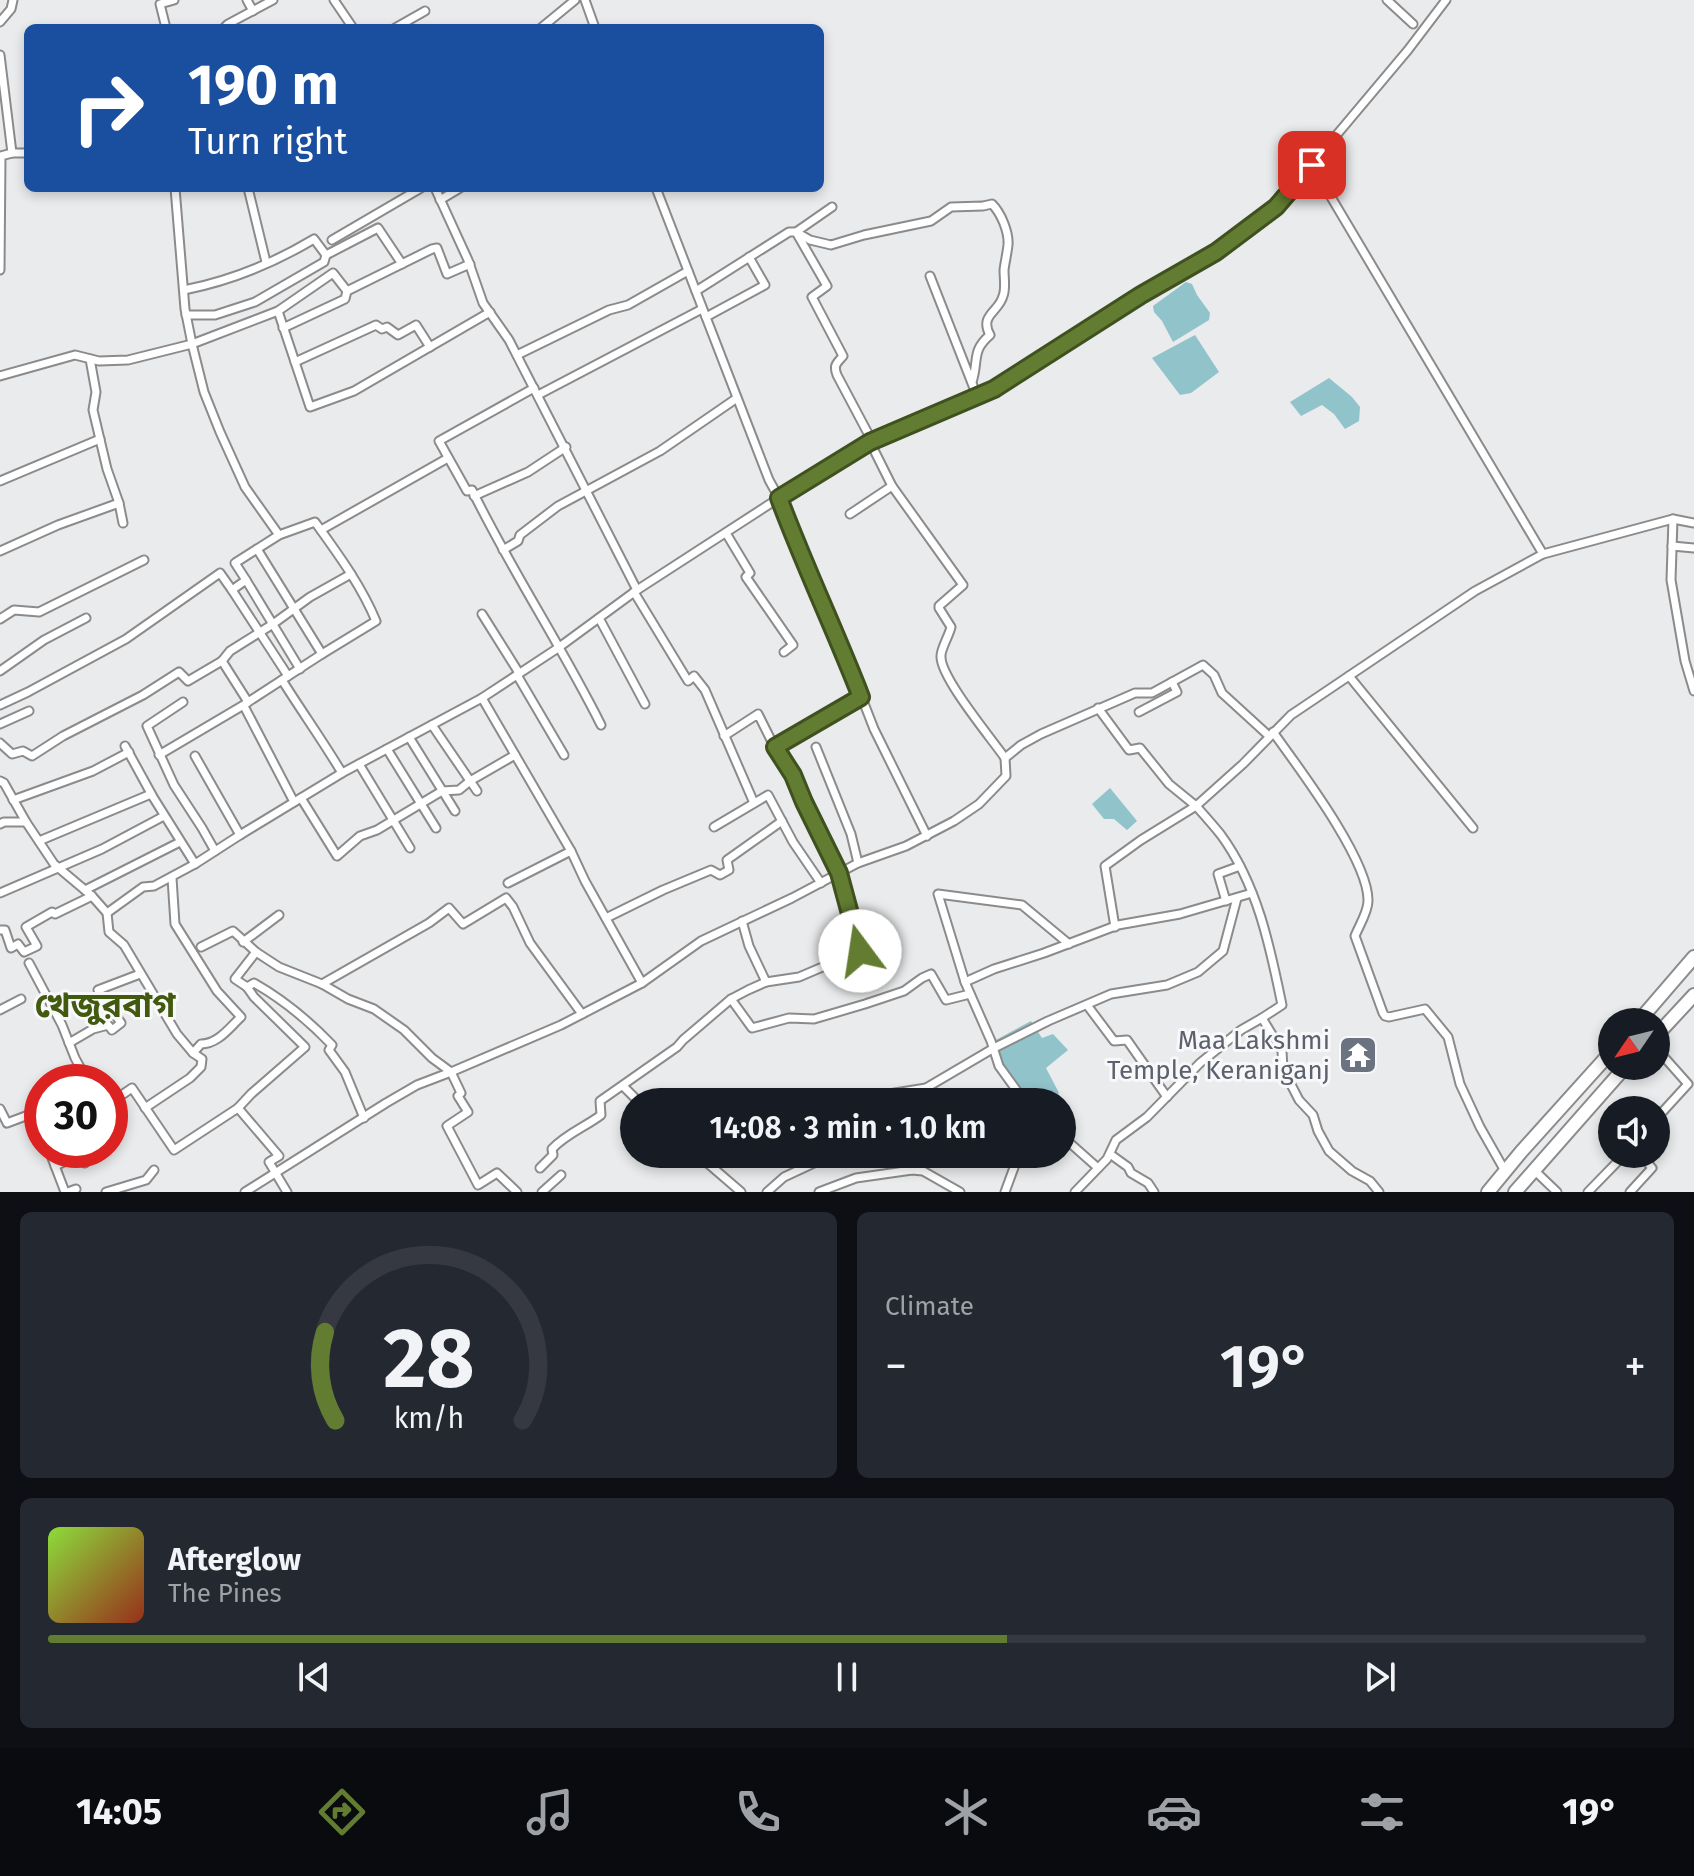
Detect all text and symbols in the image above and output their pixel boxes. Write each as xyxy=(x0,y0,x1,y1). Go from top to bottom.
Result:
text: 190 m xyxy=(188,52,339,119)
icon: right xyxy=(56,56,160,160)
text: Turn right xyxy=(188,120,348,164)
pin xyxy=(1278,131,1346,199)
icon: arrive xyxy=(1290,143,1334,187)
position arrow xyxy=(818,909,902,993)
district label: খেজুরবাগ xyxy=(35,985,176,1026)
north arrow xyxy=(1598,1008,1670,1080)
map controls xyxy=(1598,1008,1670,1168)
place label: Maa Lakshmi Temple, Keraniganj xyxy=(1107,1025,1330,1086)
temple icon: Maa Lakshmi Temple, Keraniganj xyxy=(1337,1034,1379,1076)
speed limit sign: 30 xyxy=(24,1064,128,1168)
button: sound xyxy=(1598,1096,1670,1168)
text: 14:08 · 3 min · 1.0 km xyxy=(710,1110,986,1146)
text: Climate xyxy=(885,1291,974,1322)
text: 28 xyxy=(383,1309,474,1409)
text: 19° xyxy=(1220,1331,1311,1403)
text: − xyxy=(885,1340,907,1393)
text: + xyxy=(1624,1340,1646,1393)
text: km/h xyxy=(393,1401,464,1436)
text: Afterglow xyxy=(168,1542,301,1578)
text: The Pines xyxy=(168,1578,282,1609)
icon: previous xyxy=(292,1655,336,1699)
icon: pause xyxy=(825,1655,869,1699)
icon: next xyxy=(1358,1655,1402,1699)
icon: directions xyxy=(314,1784,370,1840)
icon: music xyxy=(522,1784,578,1840)
icon: phone xyxy=(730,1784,786,1840)
icon: climate xyxy=(938,1784,994,1840)
icon: car xyxy=(1146,1784,1202,1840)
icon: filters xyxy=(1354,1784,1410,1840)
text: 14:05 xyxy=(76,1790,162,1834)
text: 19° xyxy=(1562,1790,1618,1834)

